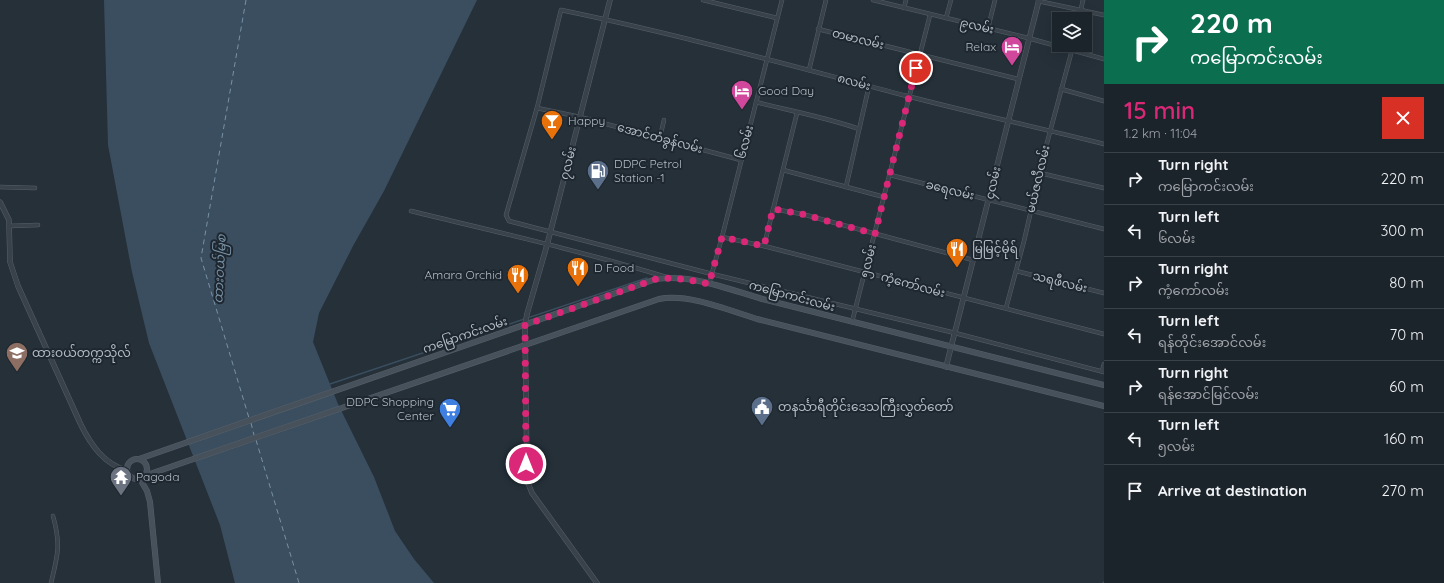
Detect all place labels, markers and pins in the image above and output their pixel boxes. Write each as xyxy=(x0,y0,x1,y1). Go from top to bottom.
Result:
hotel icon: Relax xyxy=(999,34,1025,67)
place label: Relax xyxy=(965,39,996,54)
pin xyxy=(899,51,933,85)
hotel icon: Good Day xyxy=(729,78,755,111)
place label: Good Day xyxy=(758,83,814,98)
bar icon: Happy xyxy=(539,108,565,141)
place label: Happy xyxy=(568,113,605,128)
place label: DDPC Petrol Station -1 xyxy=(614,156,682,185)
fuel station icon: DDPC Petrol Station -1 xyxy=(585,158,611,191)
restaurant icon: မြမြင့်မိုရ် xyxy=(944,236,970,269)
place label: မြမြင့်မိုရ် xyxy=(972,240,1019,259)
restaurant icon: D Food xyxy=(565,255,591,288)
place label: D Food xyxy=(594,260,634,275)
restaurant icon: Amara Orchid xyxy=(505,262,531,295)
place label: Amara Orchid xyxy=(425,267,502,282)
school or university icon: ထားဝယ်တက္ကသိုလ် xyxy=(4,340,30,373)
place label: ထားဝယ်တက္ကသိုလ် xyxy=(32,344,131,363)
place label: DDPC Shopping Center xyxy=(346,394,434,423)
public building icon: တနင်္သာရီတိုင်းဒေသကြီးလွှတ်တော် xyxy=(749,394,775,427)
supermarket icon: DDPC Shopping Center xyxy=(437,396,463,429)
place label: တနင်္သာရီတိုင်းဒေသကြီးလွှတ်တော် xyxy=(778,398,953,417)
temple icon: Pagoda xyxy=(108,464,134,497)
place label: Pagoda xyxy=(136,469,179,484)

